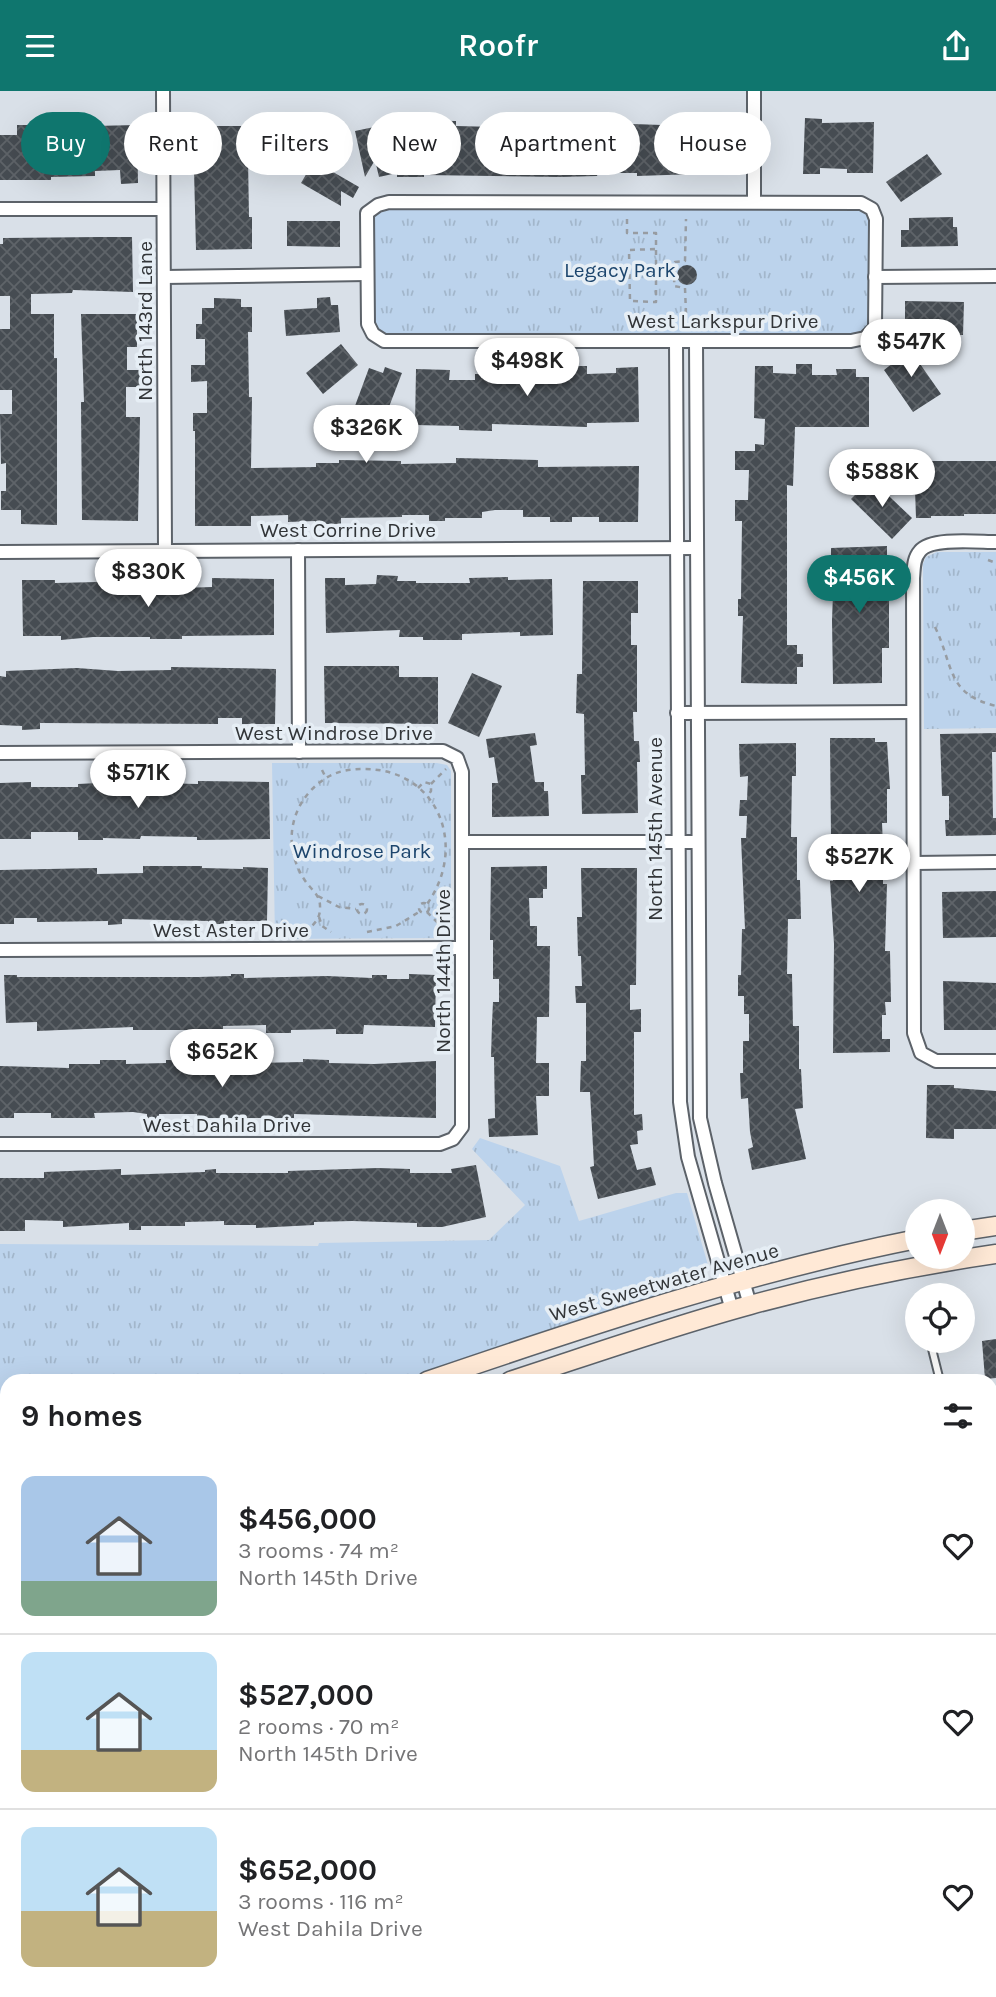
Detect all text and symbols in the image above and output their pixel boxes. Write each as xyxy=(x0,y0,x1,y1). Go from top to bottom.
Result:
icon: menu xyxy=(21,27,59,65)
text: Roofr xyxy=(458,27,538,64)
icon: share xyxy=(937,27,975,65)
chip: Buy xyxy=(21,112,110,175)
chip: Rent xyxy=(124,112,222,175)
chip: Filters xyxy=(236,112,353,175)
chip: New xyxy=(367,112,461,175)
chip: Apartment xyxy=(475,112,640,175)
chip: House xyxy=(654,112,771,175)
street label: North 143rd Lane xyxy=(133,241,157,401)
park label: Legacy Park xyxy=(564,258,676,282)
street label: West Larkspur Drive xyxy=(627,309,819,333)
pin: $547K xyxy=(862,320,960,379)
text: $547K xyxy=(876,328,946,355)
pin: $498K xyxy=(478,338,576,398)
text: $498K xyxy=(490,347,564,374)
pin: $326K xyxy=(317,405,415,465)
text: $326K xyxy=(329,414,403,441)
pin: $588K xyxy=(833,449,931,509)
text: $588K xyxy=(845,458,919,485)
street label: West Corrine Drive xyxy=(260,518,436,542)
pin: $830K xyxy=(99,549,197,609)
pin: $456K xyxy=(810,555,908,615)
text: $830K xyxy=(111,558,185,585)
text: $456K xyxy=(823,564,895,591)
street label: West Windrose Drive xyxy=(235,721,433,745)
street label: North 145th Avenue xyxy=(643,737,667,921)
pin: $571K xyxy=(89,751,187,810)
text: $571K xyxy=(106,759,170,786)
pin: $527K xyxy=(810,835,908,894)
park label: Windrose Park xyxy=(293,839,431,863)
text: $527K xyxy=(824,843,894,870)
street label: North 144th Drive xyxy=(431,889,455,1053)
street label: West Aster Drive xyxy=(153,918,309,942)
pin: $652K xyxy=(173,1030,271,1089)
text: $652K xyxy=(186,1038,258,1065)
street label: West Dahila Drive xyxy=(143,1113,311,1137)
north arrow xyxy=(905,1199,975,1269)
map controls xyxy=(905,1199,975,1353)
street label: West Sweetwater Avenue xyxy=(547,1238,781,1326)
button: locate xyxy=(905,1283,975,1353)
icon: filters xyxy=(939,1397,977,1435)
text: 9 homes xyxy=(21,1398,143,1434)
text: $456,000 xyxy=(238,1501,377,1537)
icon: home xyxy=(77,1504,161,1588)
icon: heart xyxy=(939,1527,977,1565)
text: 3 rooms · 74 m² xyxy=(238,1537,399,1564)
text: North 145th Drive xyxy=(238,1564,418,1591)
text: $527,000 xyxy=(238,1677,374,1713)
icon: home xyxy=(77,1680,161,1764)
icon: heart xyxy=(939,1703,977,1741)
text: 2 rooms · 70 m² xyxy=(238,1713,400,1740)
text: North 145th Drive xyxy=(238,1740,418,1767)
text: $652,000 xyxy=(238,1852,377,1888)
icon: home xyxy=(77,1855,161,1939)
icon: heart xyxy=(939,1878,977,1916)
text: 3 rooms · 116 m² xyxy=(238,1888,404,1915)
text: West Dahila Drive xyxy=(238,1915,423,1942)

